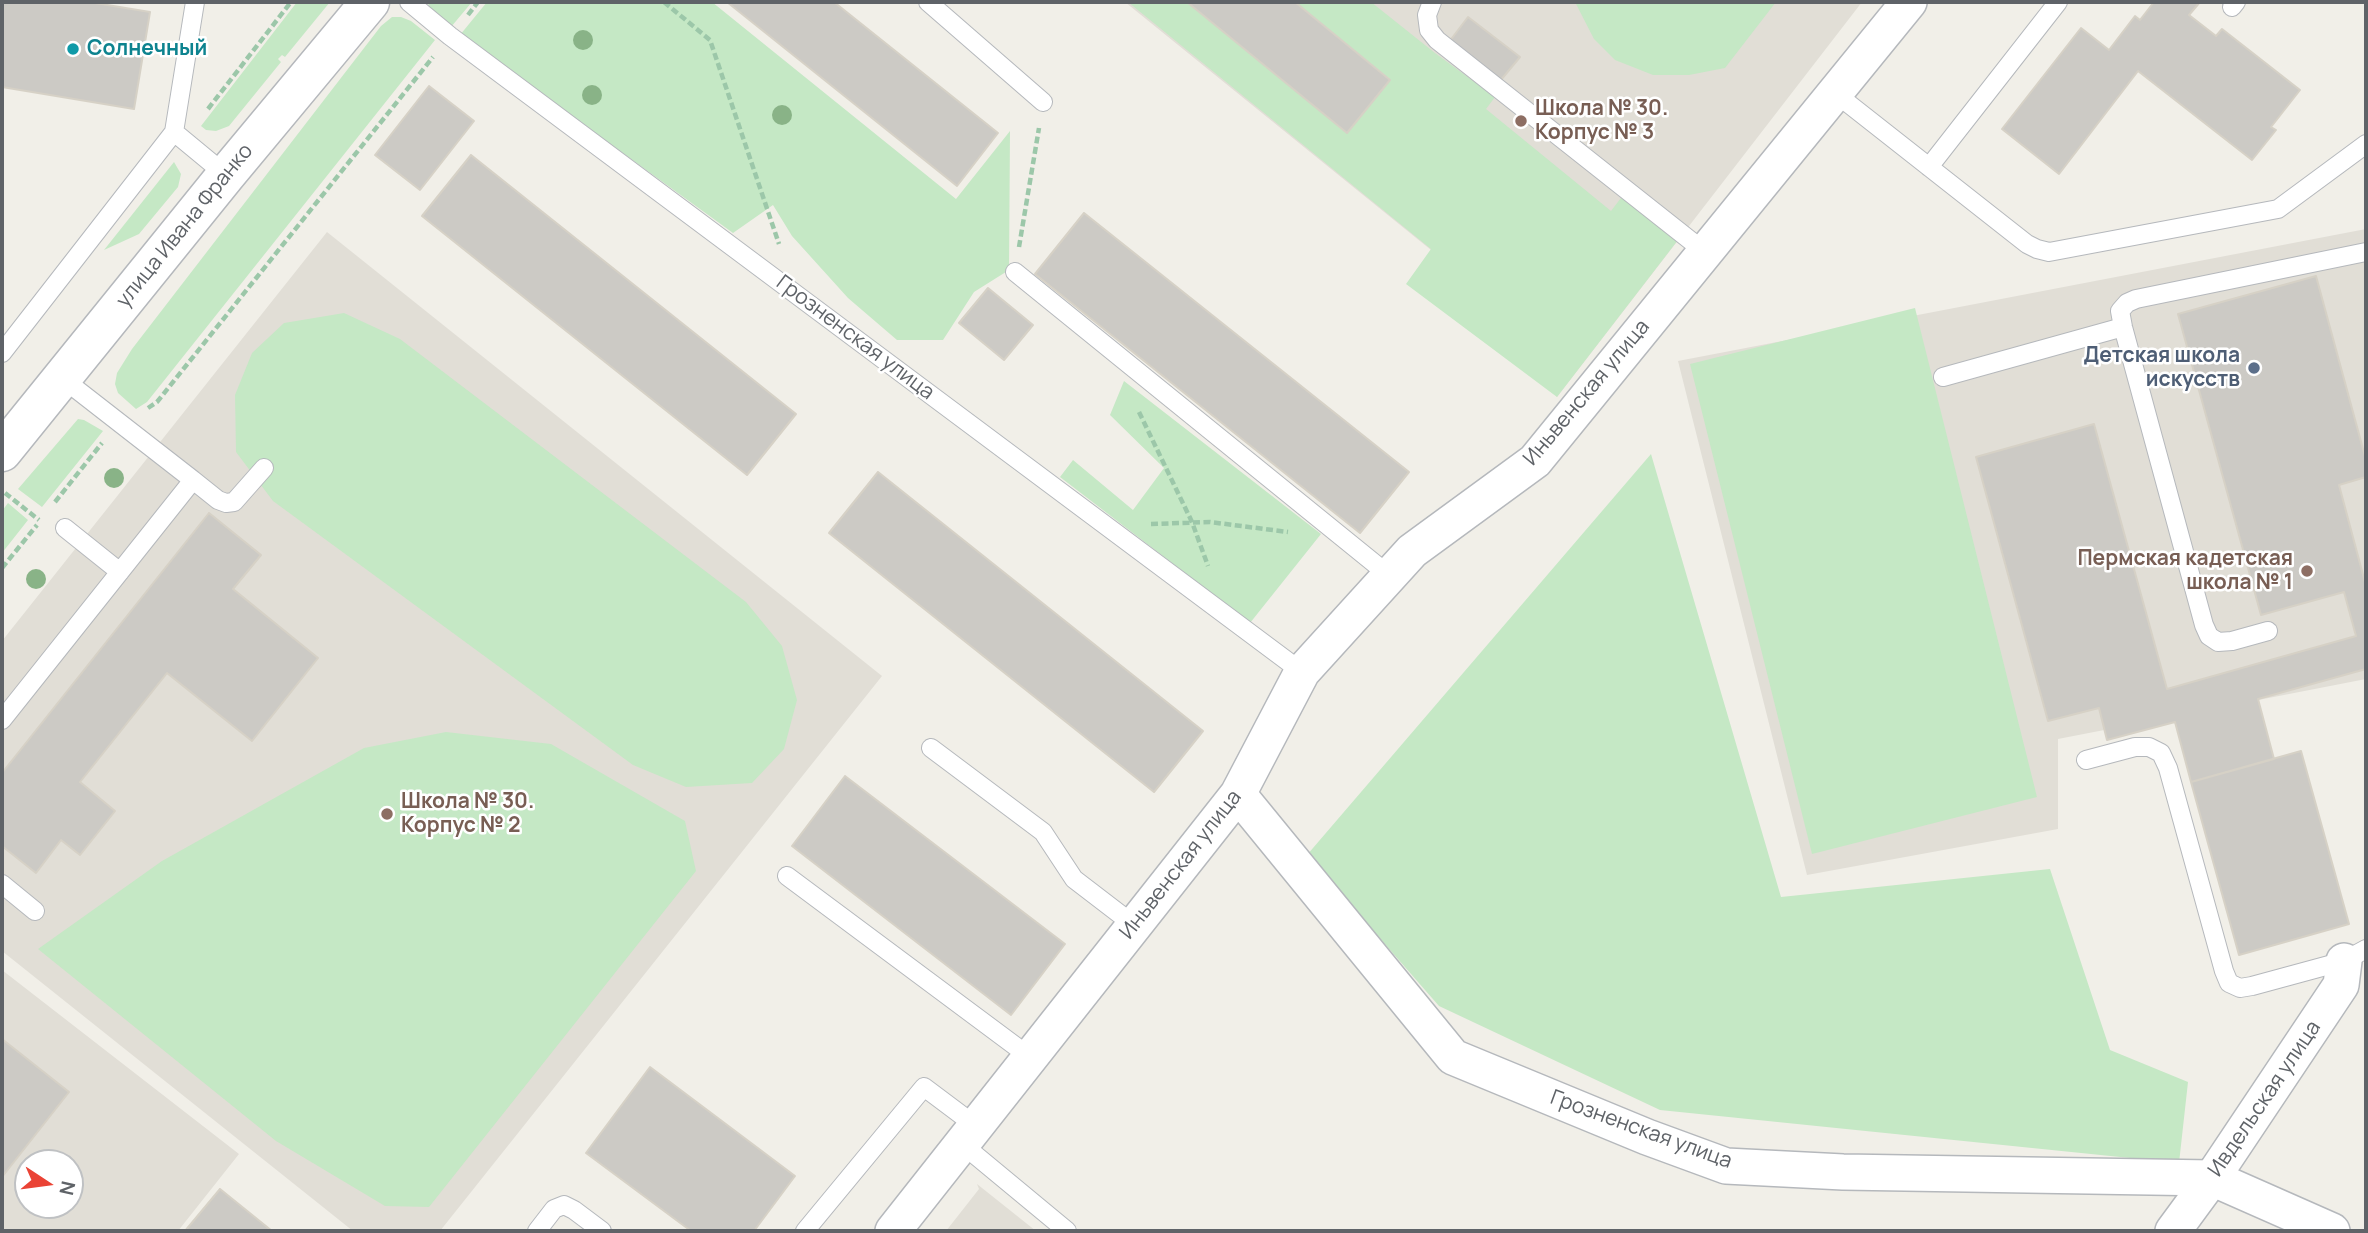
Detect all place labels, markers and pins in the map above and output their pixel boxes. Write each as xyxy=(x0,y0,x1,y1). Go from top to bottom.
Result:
place label: Солнечный xyxy=(87,36,207,62)
marker: Солнечный xyxy=(65,41,81,57)
place label: Школа № 30. Корпус № 3 xyxy=(1535,96,1668,146)
marker: Школа № 30. Корпус № 3 xyxy=(1513,113,1529,129)
place label: Детская школа искусств xyxy=(2084,343,2240,393)
marker: Детская школа искусств xyxy=(2246,360,2262,376)
place label: Пермская кадетская школа № 1 xyxy=(2077,546,2293,596)
marker: Пермская кадетская школа № 1 xyxy=(2299,563,2315,579)
place label: Школа № 30. Корпус № 2 xyxy=(401,789,534,839)
marker: Школа № 30. Корпус № 2 xyxy=(379,806,395,822)

